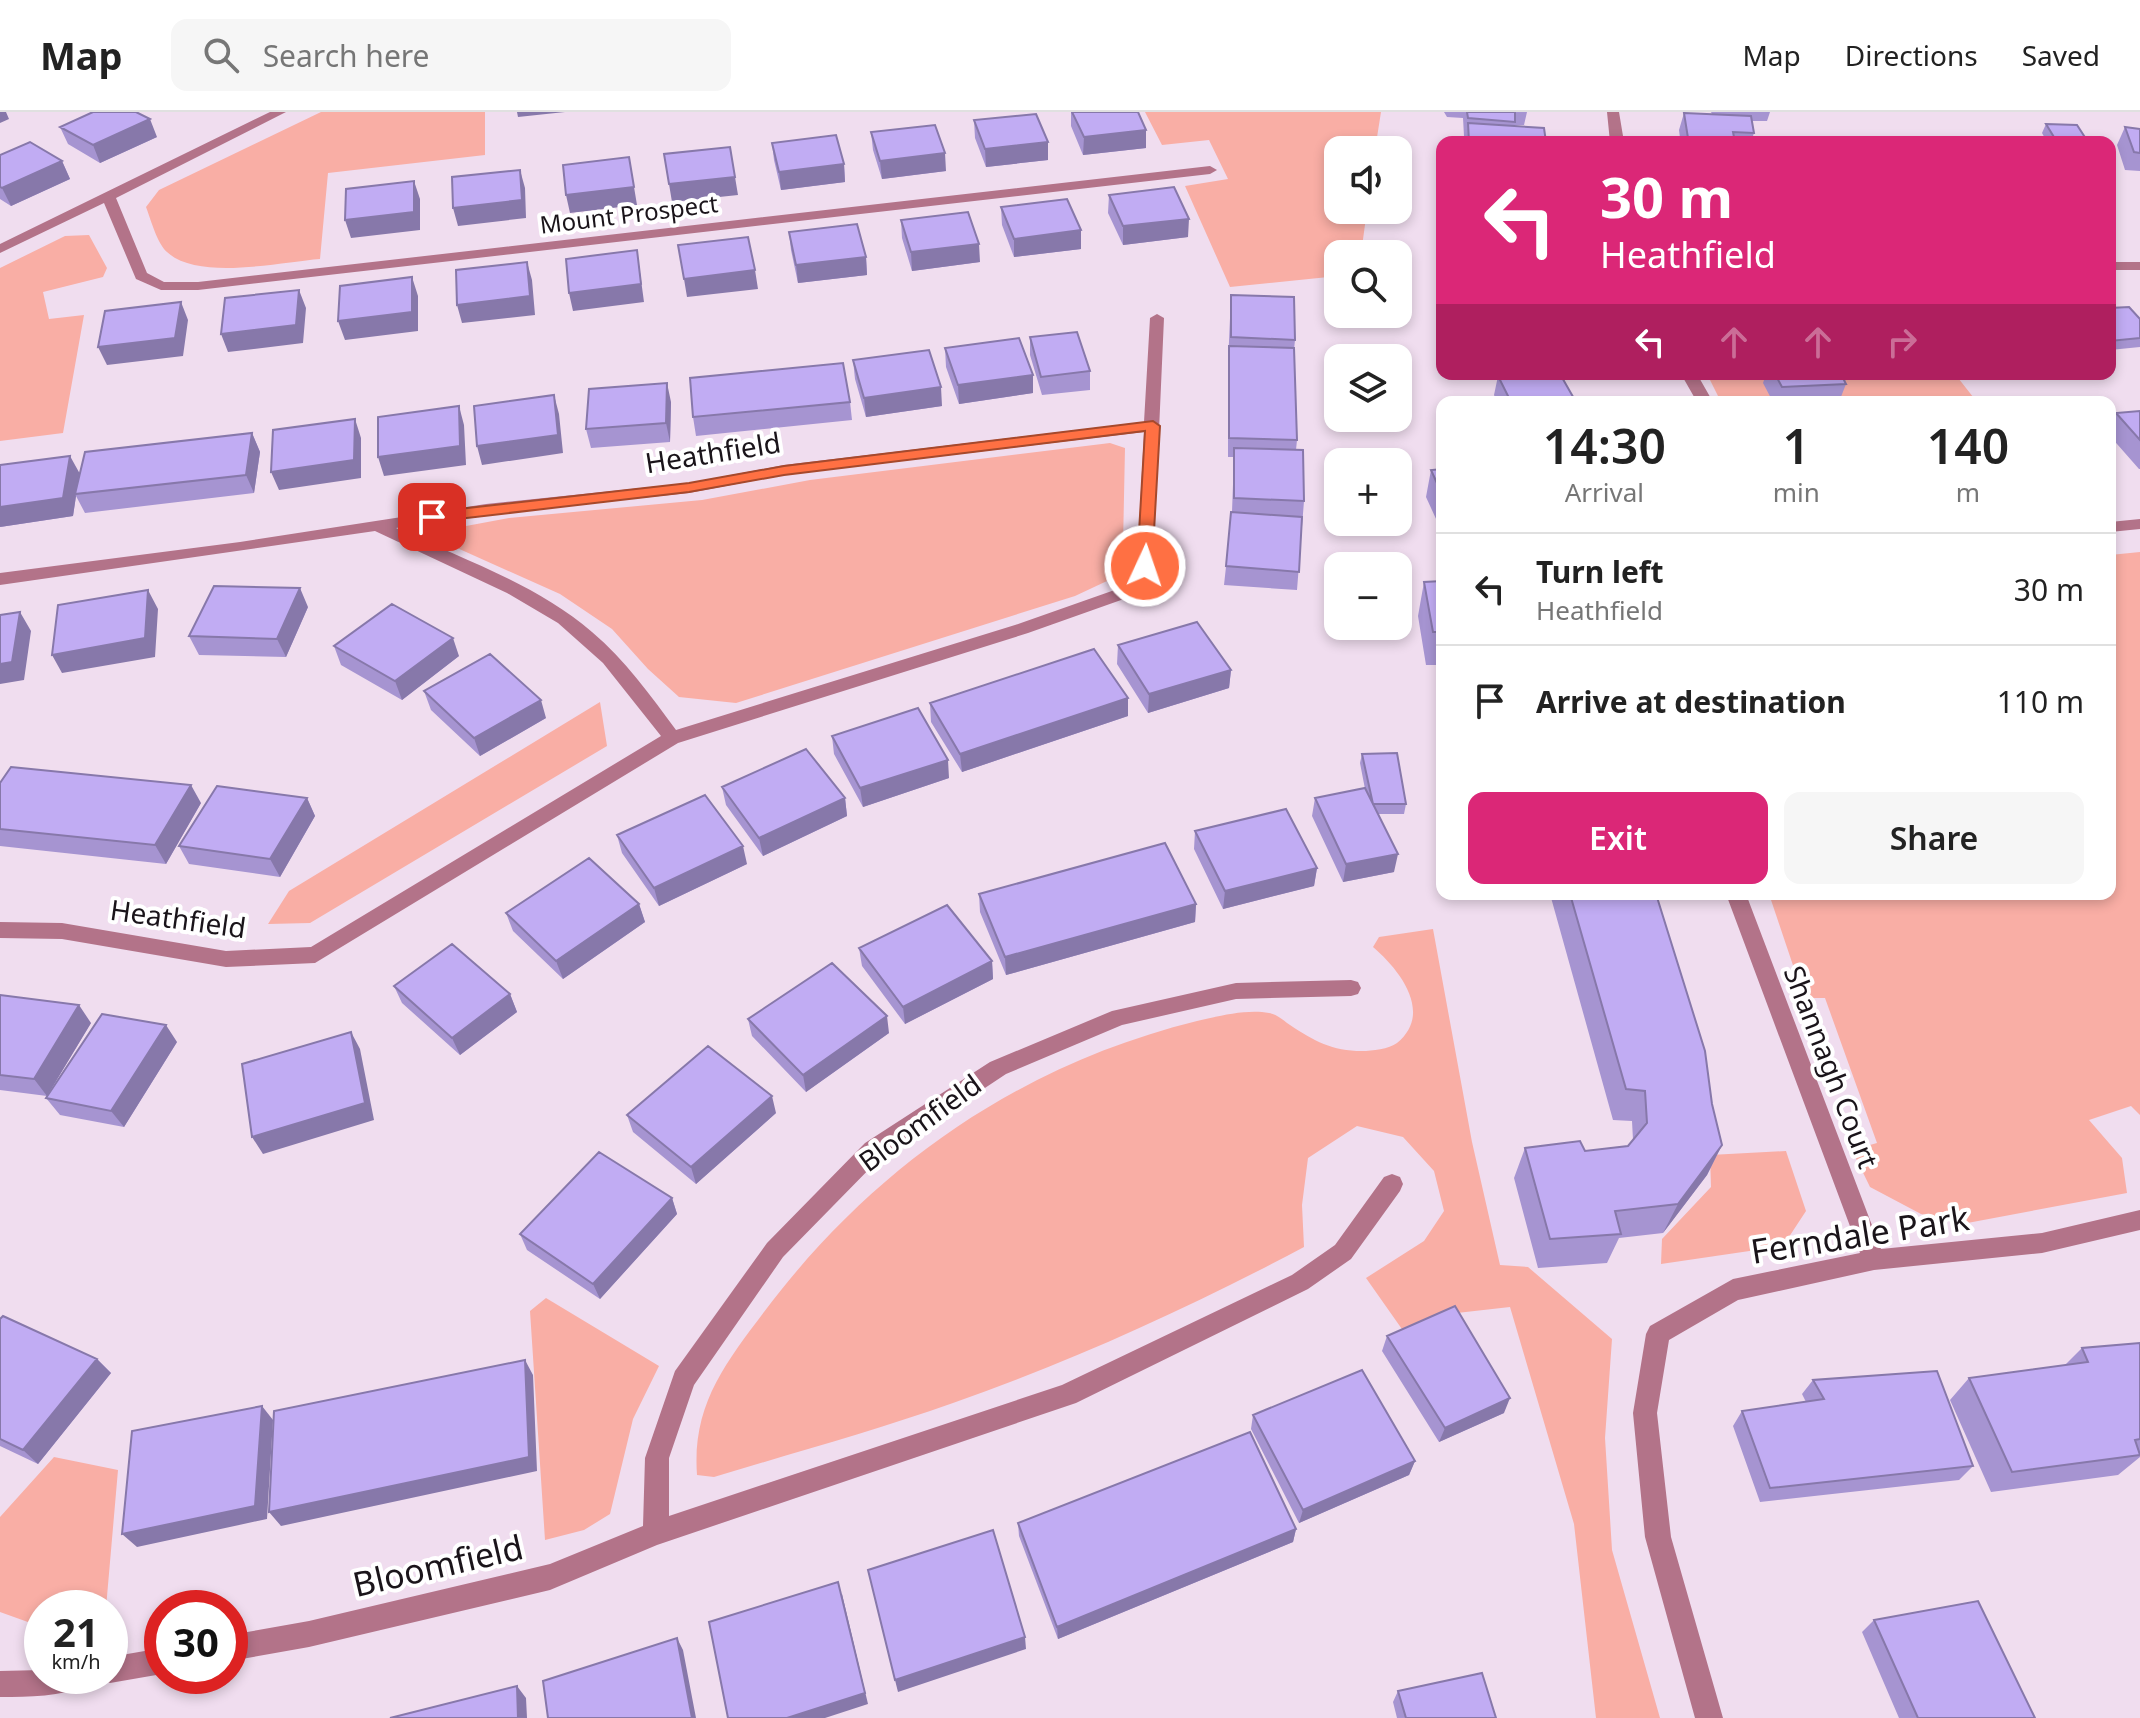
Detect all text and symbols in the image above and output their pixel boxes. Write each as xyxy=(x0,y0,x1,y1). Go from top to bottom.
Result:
search box xyxy=(171,19,731,91)
text: Map xyxy=(40,29,123,81)
icon: search xyxy=(199,33,243,77)
text: Search here xyxy=(263,35,430,76)
text: Map xyxy=(1742,36,1801,74)
text: Directions xyxy=(1845,36,1978,74)
text: Saved xyxy=(2022,36,2100,74)
map controls xyxy=(1324,136,1412,640)
button: sound xyxy=(1324,136,1412,224)
text: 30 m xyxy=(1600,158,1733,234)
icon: left xyxy=(1468,168,1572,272)
street label: Mount Prospect xyxy=(538,186,720,241)
text: Heathfield xyxy=(1600,230,1776,279)
button: search xyxy=(1324,240,1412,328)
icon: left xyxy=(1628,320,1672,364)
icon: ahead xyxy=(1712,320,1756,364)
icon: ahead xyxy=(1796,320,1840,364)
icon: right xyxy=(1880,320,1924,364)
button: layers xyxy=(1324,344,1412,432)
text: 14:30 xyxy=(1543,413,1666,478)
text: 1 xyxy=(1783,413,1810,478)
text: 140 xyxy=(1927,413,2009,478)
street label: Heathfield xyxy=(642,423,783,481)
button: + xyxy=(1324,448,1412,536)
text: Arrival xyxy=(1565,474,1644,510)
text: min xyxy=(1773,474,1820,510)
text: m xyxy=(1956,474,1980,510)
pin xyxy=(398,483,466,551)
icon: arrive xyxy=(410,495,454,539)
position arrow xyxy=(1103,524,1187,608)
text: Turn left xyxy=(1536,551,1664,592)
button: − xyxy=(1324,552,1412,640)
icon: left xyxy=(1468,567,1512,611)
text: 30 m xyxy=(2014,569,2084,610)
text: Heathfield xyxy=(1536,592,1663,628)
icon: arrive xyxy=(1468,679,1512,723)
text: Arrive at destination xyxy=(1536,681,1846,722)
text: 110 m xyxy=(1997,681,2084,722)
button: Exit xyxy=(1468,792,1768,884)
button: Share xyxy=(1784,792,2084,884)
street label: Heathfield xyxy=(108,890,249,946)
street label: Shannagh Court xyxy=(1776,960,1888,1173)
street label: Bloomfield xyxy=(851,1065,988,1179)
street label: Ferndale Park xyxy=(1747,1194,1972,1274)
street label: Bloomfield xyxy=(348,1523,527,1607)
speed limit sign: 30 xyxy=(144,1590,248,1694)
text: 21 xyxy=(53,1604,99,1659)
text: km/h xyxy=(51,1648,101,1675)

